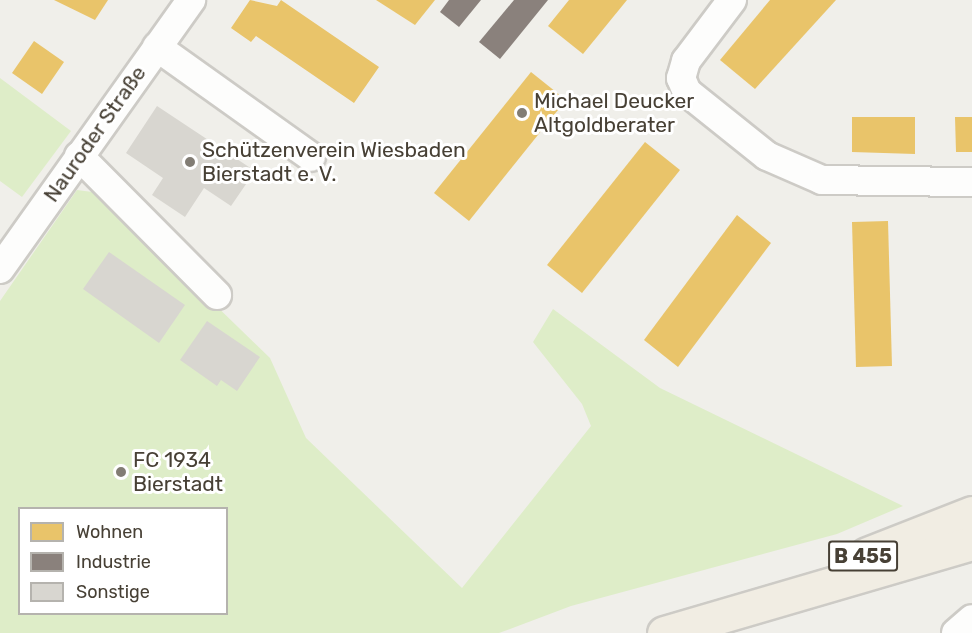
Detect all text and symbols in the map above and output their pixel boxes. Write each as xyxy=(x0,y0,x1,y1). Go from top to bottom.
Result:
street label: Nauroder Straße xyxy=(39,61,151,207)
place label: Michael Deucker Altgoldberater xyxy=(534,88,694,138)
marker: Michael Deucker Altgoldberater xyxy=(515,106,529,120)
place label: Schützenverein Wiesbaden Bierstadt e. V. xyxy=(202,137,466,187)
marker: Schützenverein Wiesbaden Bierstadt e. V. xyxy=(183,155,197,169)
place label: FC 1934 Bierstadt xyxy=(133,447,223,497)
marker: FC 1934 Bierstadt xyxy=(114,465,128,479)
legend xyxy=(18,507,228,615)
text: Wohnen xyxy=(76,521,143,543)
road number: B 455 xyxy=(827,539,899,573)
text: Industrie xyxy=(76,551,151,573)
text: Sonstige xyxy=(76,581,150,603)

